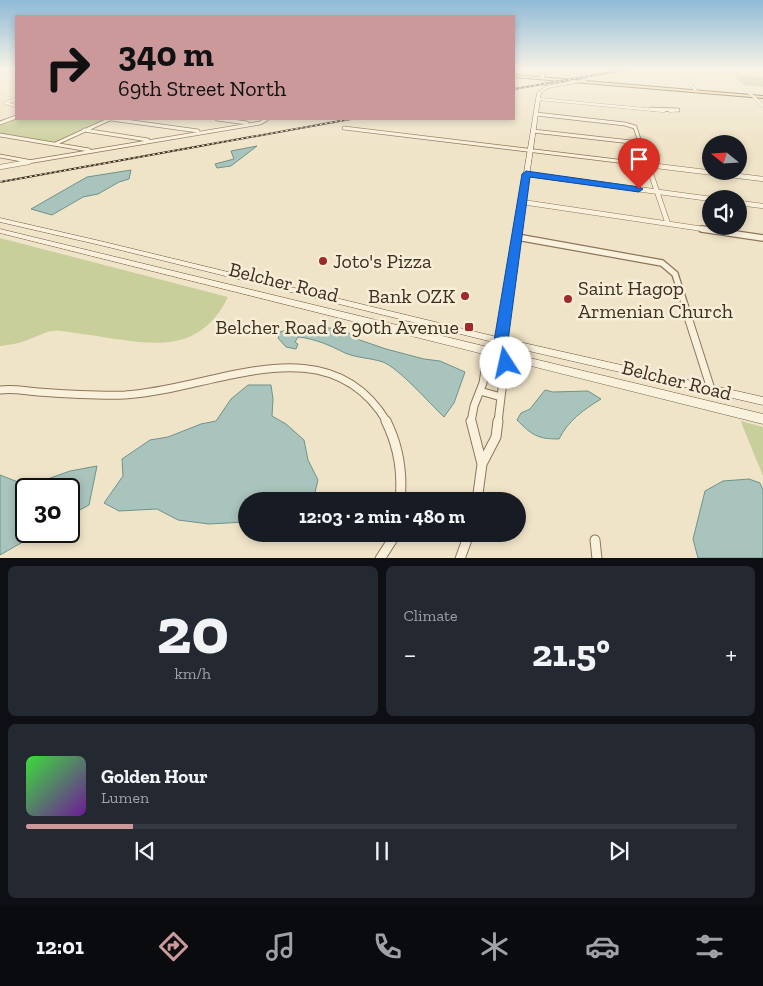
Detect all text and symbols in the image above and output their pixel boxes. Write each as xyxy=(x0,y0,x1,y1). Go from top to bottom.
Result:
text: 340 m xyxy=(118,33,214,75)
icon: right xyxy=(35,35,100,100)
text: 69th Street North xyxy=(118,75,286,102)
north arrow xyxy=(702,135,748,180)
map controls xyxy=(702,135,747,235)
pin xyxy=(618,138,660,189)
icon: arrive xyxy=(625,145,653,173)
button: sound xyxy=(702,190,747,235)
place label: Joto's Pizza xyxy=(333,249,432,273)
marker: Joto's Pizza xyxy=(317,255,329,267)
street label: Belcher Road xyxy=(227,257,341,307)
place label: Saint Hagop Armenian Church xyxy=(578,276,734,323)
place label: Bank OZK xyxy=(368,284,455,308)
marker: Bank OZK xyxy=(459,290,471,302)
marker: Saint Hagop Armenian Church xyxy=(562,293,574,305)
place label: Belcher Road & 90th Avenue xyxy=(215,315,459,339)
marker: Belcher Road & 90th Avenue xyxy=(463,321,475,333)
position arrow xyxy=(479,336,531,388)
street label: Belcher Road xyxy=(620,355,734,405)
speed limit sign: 30 xyxy=(15,478,80,543)
text: 12:03 · 2 min · 480 m xyxy=(299,505,465,528)
text: 20 xyxy=(157,592,229,670)
text: Climate xyxy=(404,606,458,625)
text: 21.5° xyxy=(532,630,610,676)
text: − xyxy=(404,638,417,671)
text: + xyxy=(725,638,737,671)
text: km/h xyxy=(174,664,211,683)
text: Golden Hour xyxy=(101,765,208,788)
text: Lumen xyxy=(101,788,149,807)
icon: previous xyxy=(131,837,159,865)
icon: pause xyxy=(368,837,396,865)
icon: next xyxy=(605,837,633,865)
icon: directions xyxy=(156,929,191,964)
icon: music xyxy=(263,929,298,964)
icon: phone xyxy=(370,929,405,964)
icon: climate xyxy=(477,929,512,964)
icon: car xyxy=(585,929,620,964)
icon: filters xyxy=(692,929,727,964)
text: 12:01 xyxy=(36,933,84,960)

